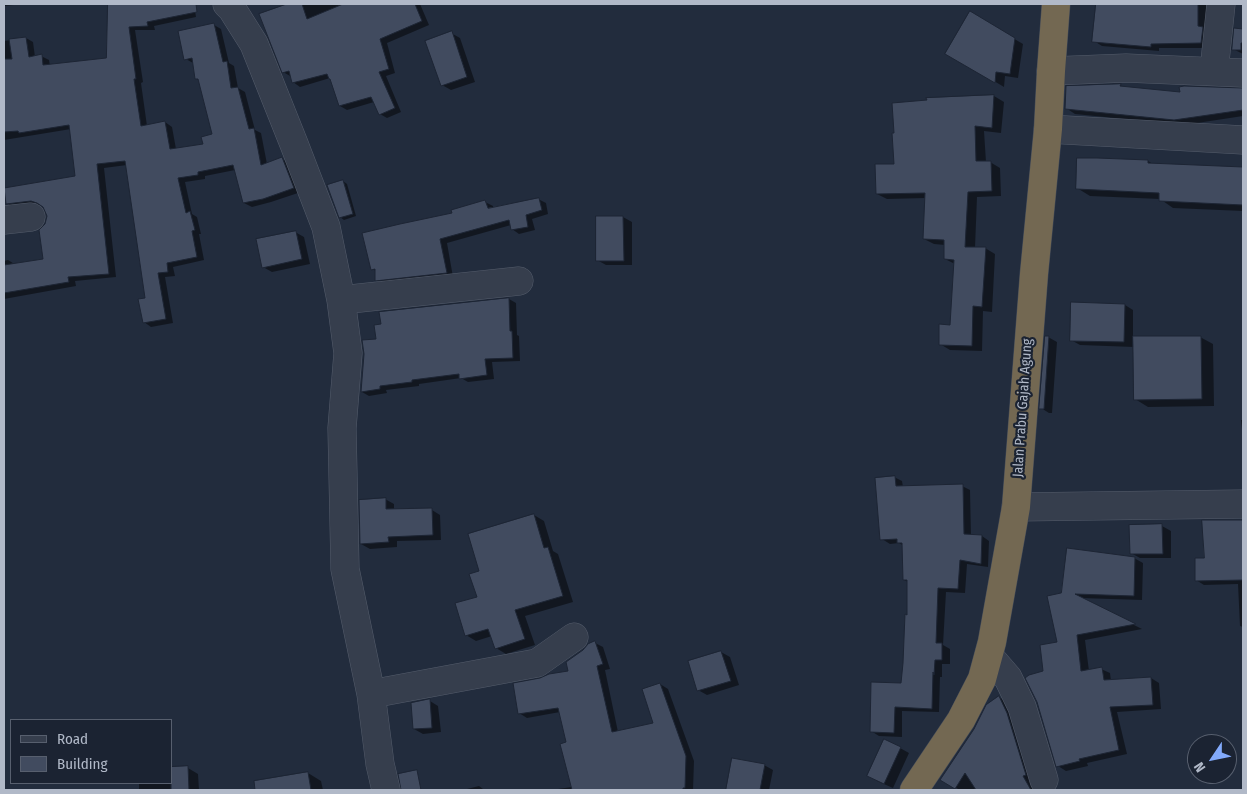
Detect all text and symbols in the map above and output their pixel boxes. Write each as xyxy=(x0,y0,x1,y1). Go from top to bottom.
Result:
street label: Jalan Prabu Gajah Agung xyxy=(1010,338,1036,478)
legend xyxy=(10,719,172,784)
text: Road xyxy=(57,730,88,748)
north arrow xyxy=(1187,734,1237,784)
text: Building xyxy=(57,755,108,773)
text: N xyxy=(1191,759,1209,775)

